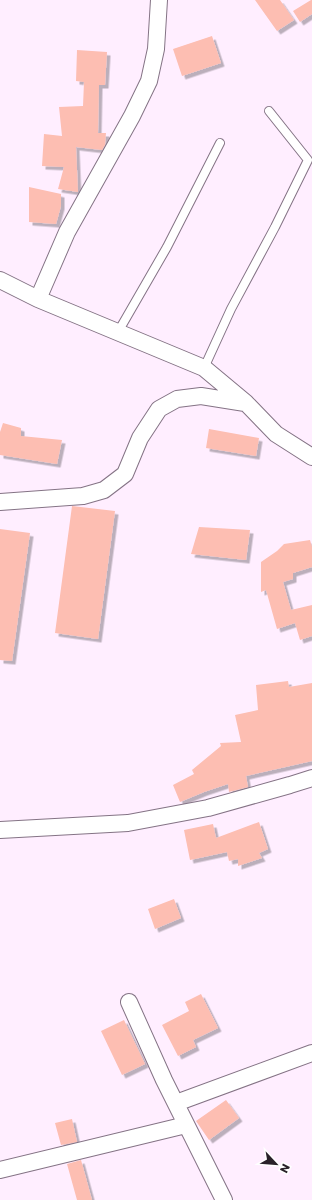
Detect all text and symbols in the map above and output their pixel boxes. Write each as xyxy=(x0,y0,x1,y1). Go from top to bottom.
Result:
north arrow xyxy=(256,1144,296,1184)
text: N xyxy=(276,1161,294,1176)

